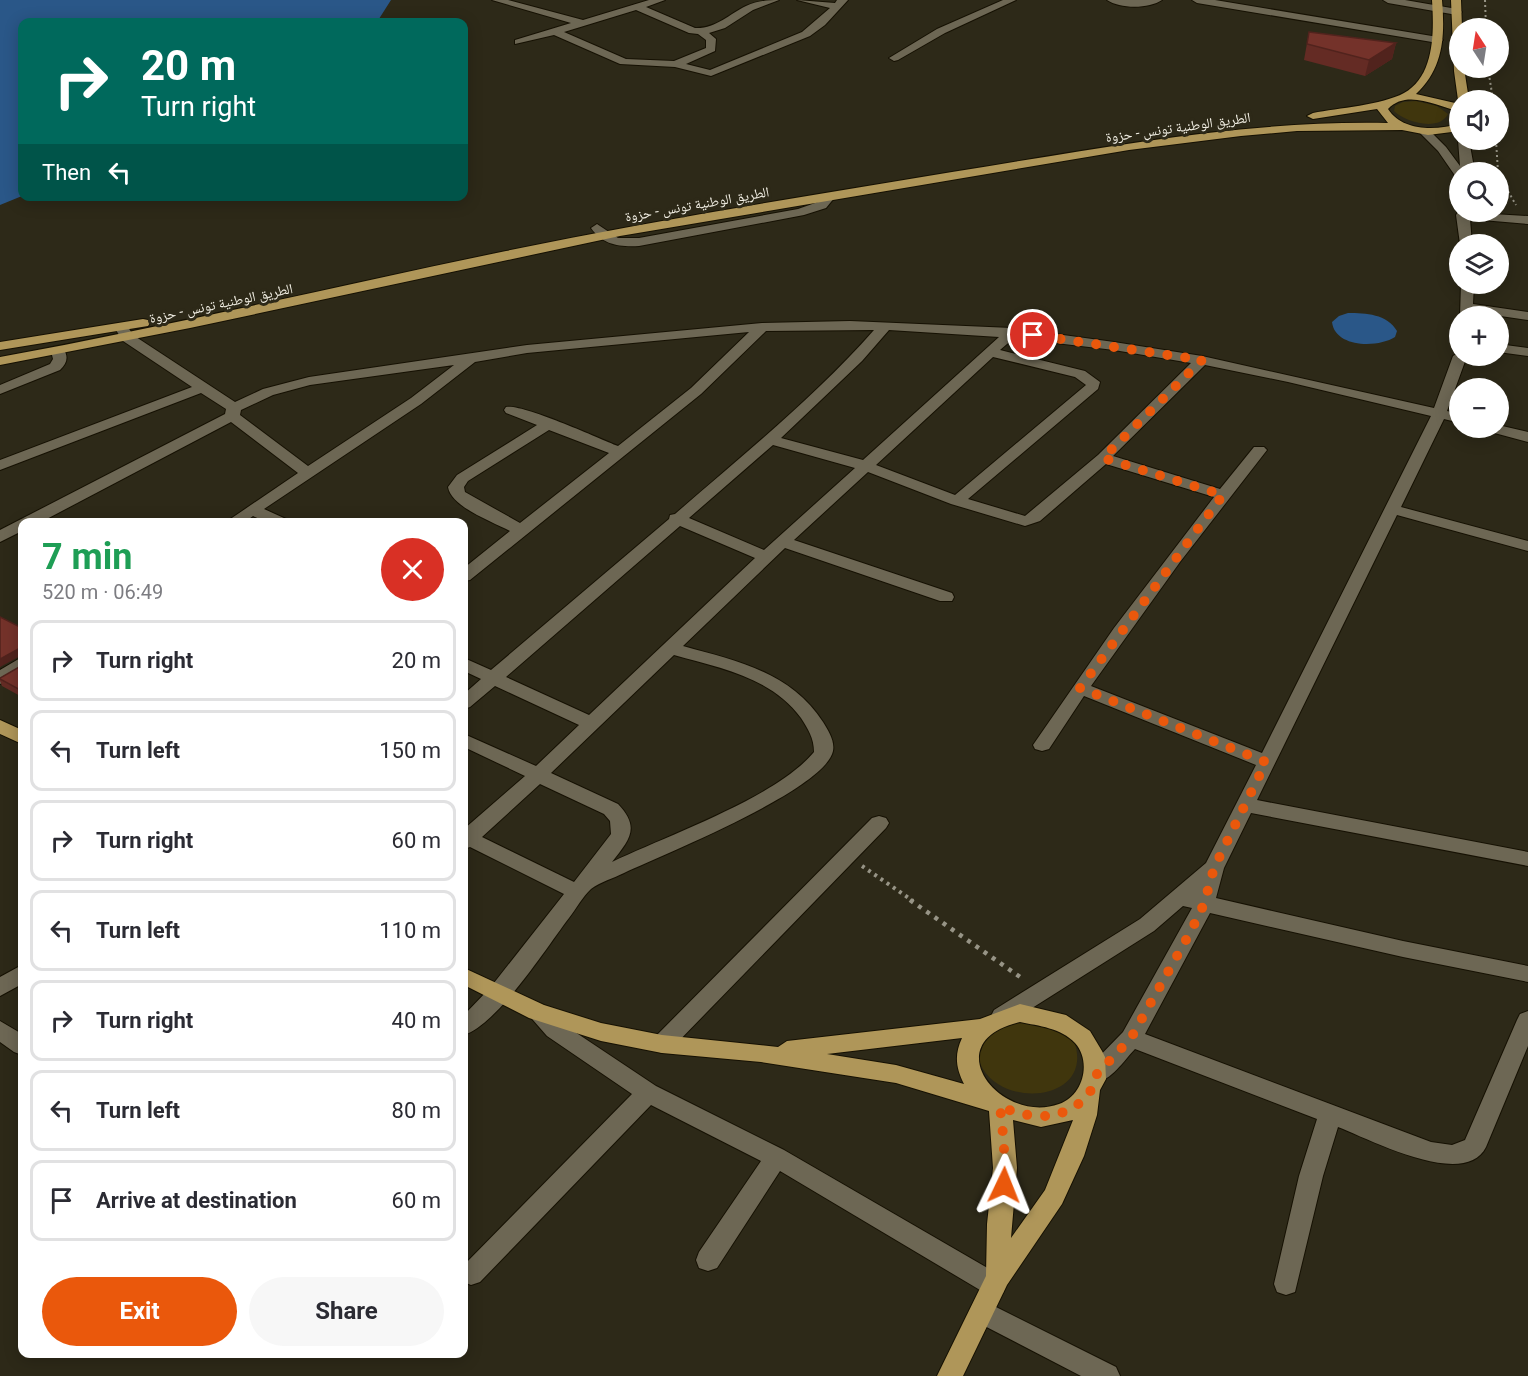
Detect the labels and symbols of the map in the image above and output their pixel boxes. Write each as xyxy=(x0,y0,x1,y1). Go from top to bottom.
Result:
north arrow xyxy=(1449,18,1509,78)
street label: الطريق الوطنية تونس - حزوة xyxy=(1105,109,1252,147)
street label: الطريق الوطنية تونس - حزوة xyxy=(624,183,771,227)
street label: الطريق الوطنية تونس - حزوة xyxy=(148,280,295,328)
pin xyxy=(1007,309,1058,360)
position arrow xyxy=(972,1153,1036,1217)

